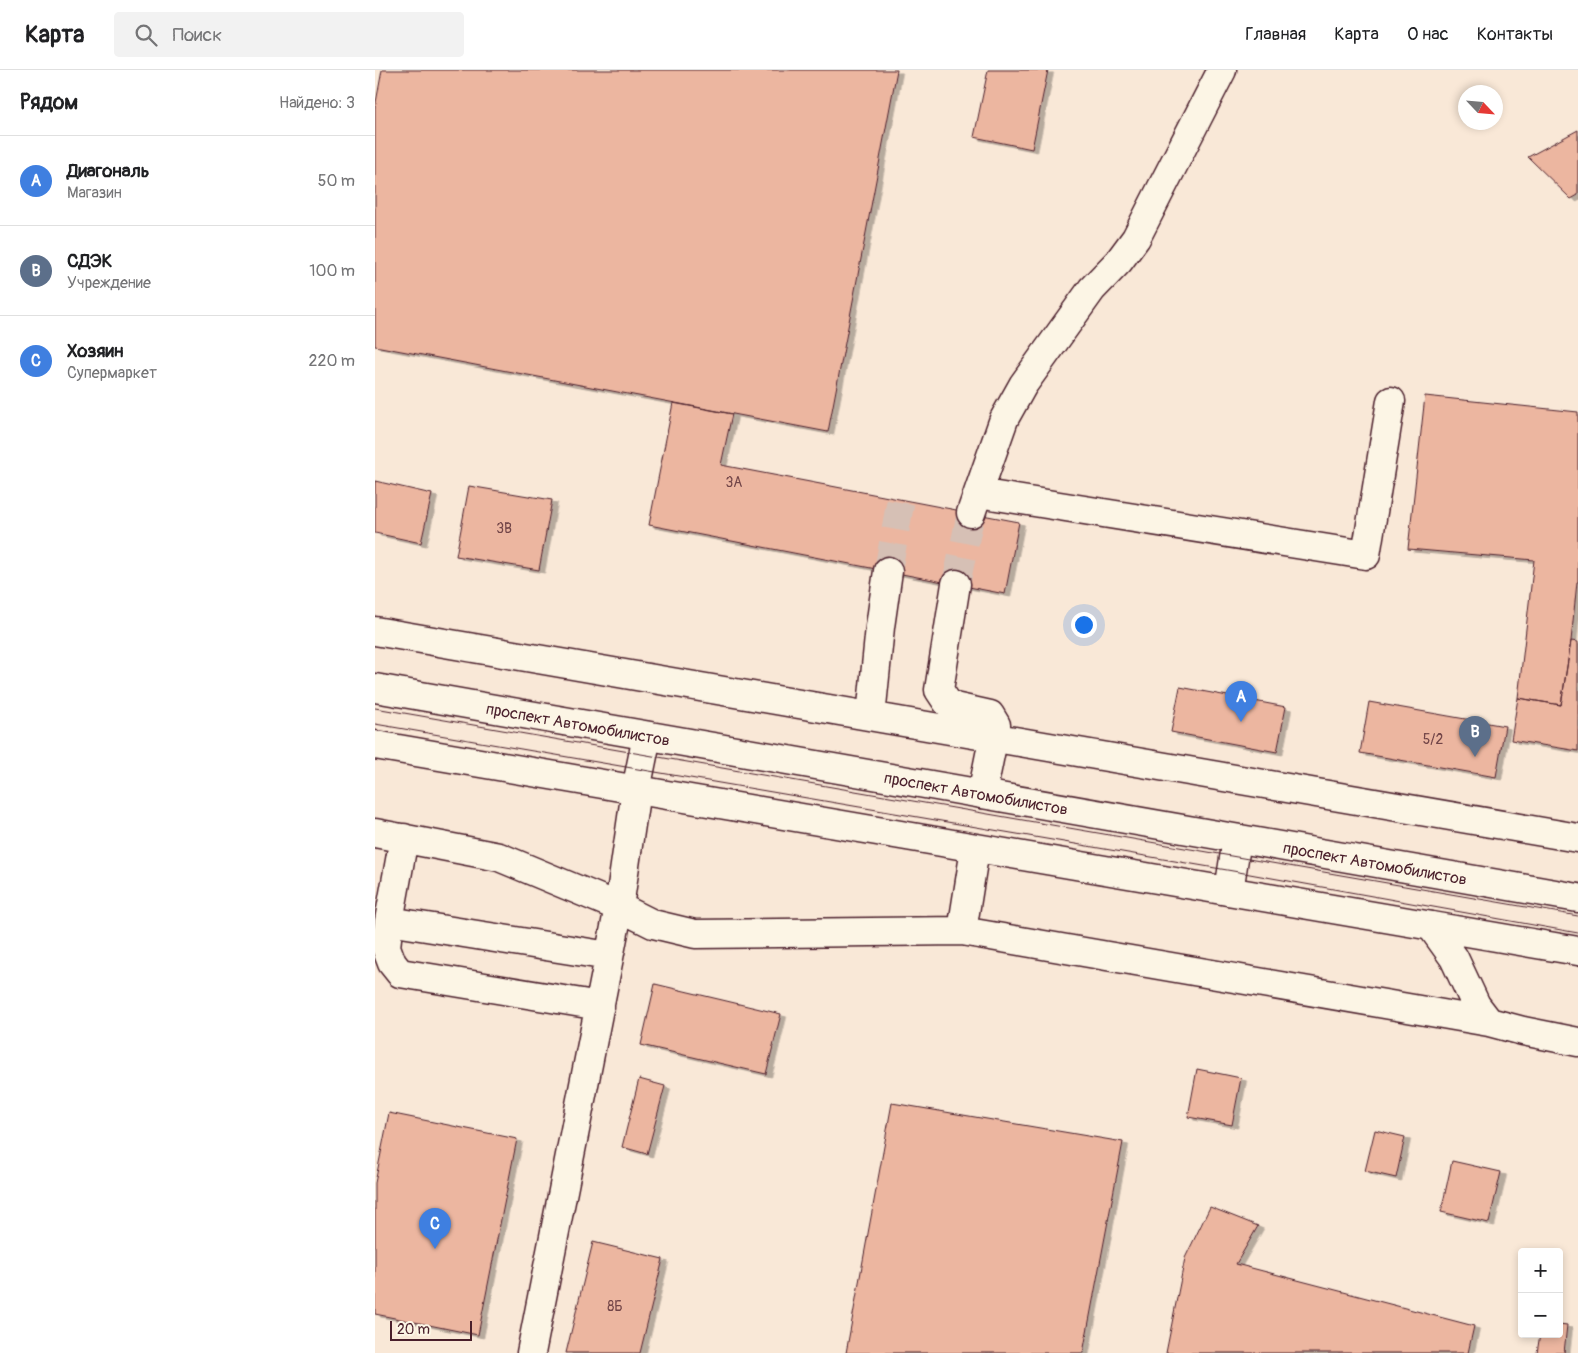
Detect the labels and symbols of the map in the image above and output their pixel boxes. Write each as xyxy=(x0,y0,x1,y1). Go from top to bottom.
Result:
north arrow xyxy=(1458,85,1503,130)
house number: 3А xyxy=(726,474,742,491)
house number: 3В xyxy=(496,520,512,537)
your location xyxy=(1071,612,1097,638)
pin: A xyxy=(1225,681,1257,722)
street label: проспект Автомобилистов xyxy=(484,699,671,751)
pin: B xyxy=(1459,716,1491,757)
house number: 5/2 xyxy=(1423,731,1443,748)
street label: проспект Автомобилистов xyxy=(882,768,1069,820)
street label: проспект Автомобилистов xyxy=(1281,838,1468,890)
pin: C xyxy=(419,1208,451,1249)
house number: 8Б xyxy=(607,1298,623,1315)
scale bar xyxy=(390,1318,473,1341)

